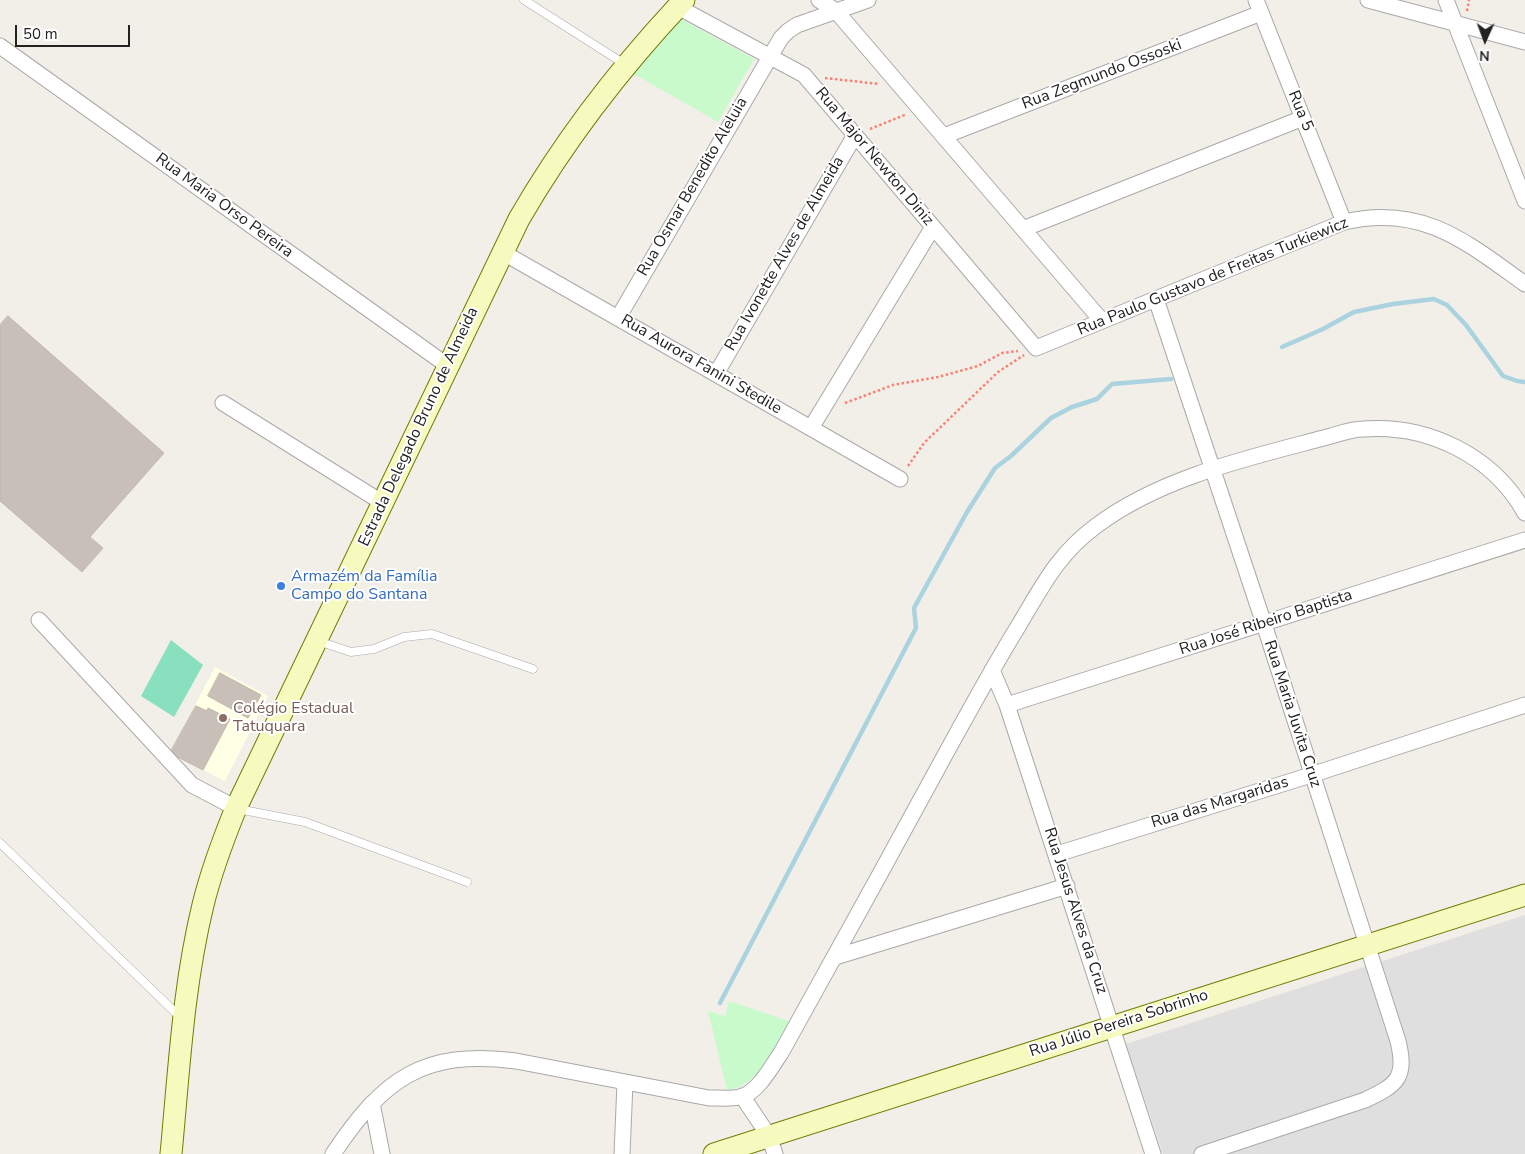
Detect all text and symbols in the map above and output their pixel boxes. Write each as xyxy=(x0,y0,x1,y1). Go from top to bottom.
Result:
scale bar xyxy=(18,15,132,47)
north arrow xyxy=(1460,15,1510,65)
text: 50 m xyxy=(23,24,58,44)
street label: Rua Zegmundo Ossoski xyxy=(1019,36,1185,114)
text: N xyxy=(1479,46,1490,65)
street label: Rua Major Newton Diniz xyxy=(811,84,937,230)
street label: Rua 5 xyxy=(1283,88,1317,134)
street label: Rua Osmar Benedito Aleluia xyxy=(634,94,752,280)
street label: Rua Maria Orso Pereira xyxy=(151,150,297,262)
street label: Rua Ivonette Alves de Almeida xyxy=(721,153,849,355)
street label: Rua Paulo Gustavo de Freitas Turkiewicz xyxy=(1075,214,1351,340)
street label: Estrada Delegado Bruno de Almeida xyxy=(355,304,483,550)
street label: Rua Aurora Fanini Stedile xyxy=(617,311,785,419)
place label: Armazém da Família Campo do Santana xyxy=(291,567,438,605)
marker: Armazém da Família Campo do Santana xyxy=(275,580,287,592)
street label: Rua José Ribeiro Baptista xyxy=(1177,586,1355,660)
street label: Rua Maria Juvita Cruz xyxy=(1259,638,1325,790)
place label: Colégio Estadual Tatuquara xyxy=(233,699,354,737)
marker: Colégio Estadual Tatuquara xyxy=(217,712,229,724)
street label: Rua das Margaridas xyxy=(1149,773,1291,833)
street label: Rua Jesus Alves da Cruz xyxy=(1039,825,1111,997)
street label: Rua Júlio Pereira Sobrinho xyxy=(1027,986,1211,1062)

